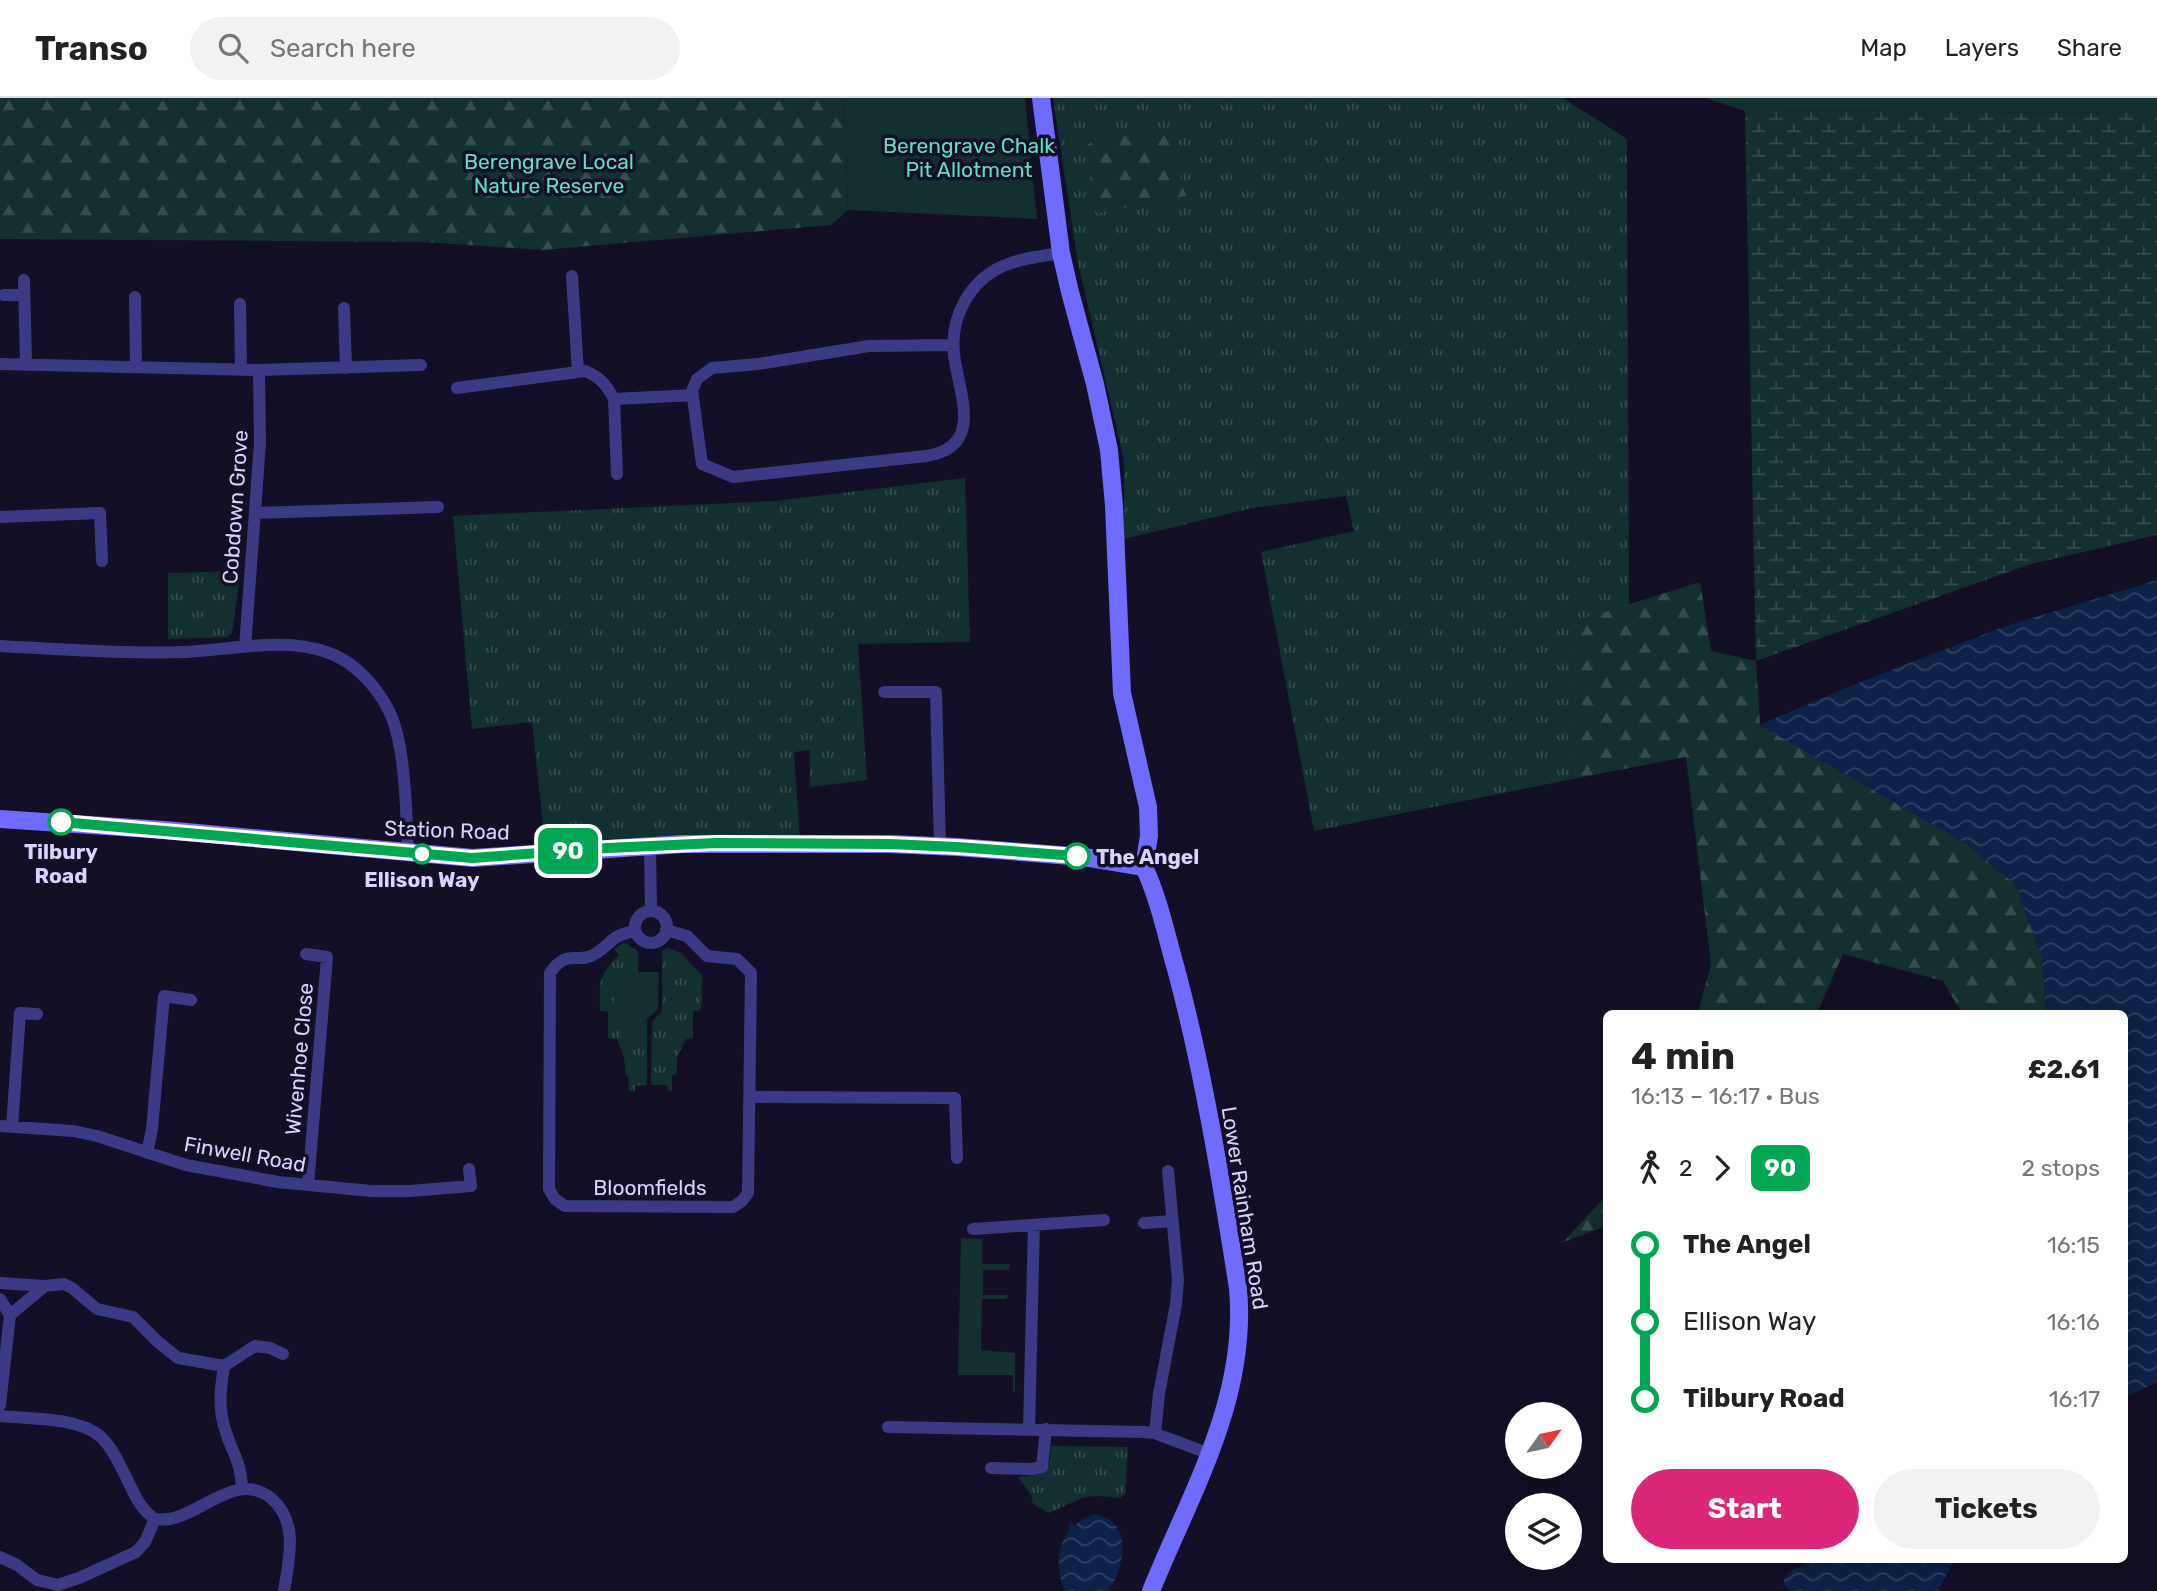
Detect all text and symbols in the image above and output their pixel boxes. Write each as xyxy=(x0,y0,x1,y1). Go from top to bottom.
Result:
search box xyxy=(190,17,680,80)
text: Transo xyxy=(35,29,148,68)
icon: search xyxy=(214,29,252,67)
text: Search here xyxy=(270,33,416,64)
text: Map xyxy=(1860,34,1907,62)
text: Layers xyxy=(1945,34,2019,62)
text: Share xyxy=(2057,34,2122,62)
park label: Berengrave Chalk Pit Allotment xyxy=(883,133,1055,182)
park label: Berengrave Local Nature Reserve xyxy=(464,149,634,198)
street label: Cobdown Grove xyxy=(217,429,253,585)
marker: Tilbury Road xyxy=(48,809,74,835)
street label: Station Road xyxy=(384,815,510,845)
line badge: 90 xyxy=(536,828,600,874)
text: 90 xyxy=(552,837,584,865)
place label: Tilbury Road xyxy=(24,839,98,888)
marker: The Angel xyxy=(1064,843,1090,869)
marker: Ellison Way xyxy=(412,844,432,864)
place label: The Angel xyxy=(1096,844,1199,869)
place label: Ellison Way xyxy=(364,867,480,892)
street label: Wivenhoe Close xyxy=(280,982,318,1136)
text: 4 min xyxy=(1631,1033,1735,1079)
text: £2.61 xyxy=(2028,1054,2100,1085)
text: 16:13 – 16:17 · Bus xyxy=(1631,1082,1820,1110)
street label: Lower Rainham Road xyxy=(1217,1105,1273,1311)
street label: Finwell Road xyxy=(182,1131,308,1177)
icon: walk xyxy=(1631,1149,1669,1187)
icon: forward xyxy=(1703,1149,1741,1187)
text: 2 xyxy=(1679,1154,1693,1182)
text: 90 xyxy=(1765,1154,1796,1182)
text: 2 stops xyxy=(2022,1154,2100,1182)
street label: Bloomfields xyxy=(593,1175,707,1200)
text: The Angel xyxy=(1683,1229,1811,1260)
text: 16:15 xyxy=(2047,1231,2100,1259)
text: Ellison Way xyxy=(1683,1306,1816,1337)
text: 16:16 xyxy=(2047,1308,2100,1336)
text: Tilbury Road xyxy=(1683,1383,1845,1414)
text: 16:17 xyxy=(2049,1385,2100,1413)
north arrow xyxy=(1505,1402,1582,1479)
map controls xyxy=(1505,1402,1582,1570)
button: Start xyxy=(1631,1469,1859,1549)
button: Tickets xyxy=(1873,1469,2100,1549)
button: layers xyxy=(1505,1493,1582,1570)

